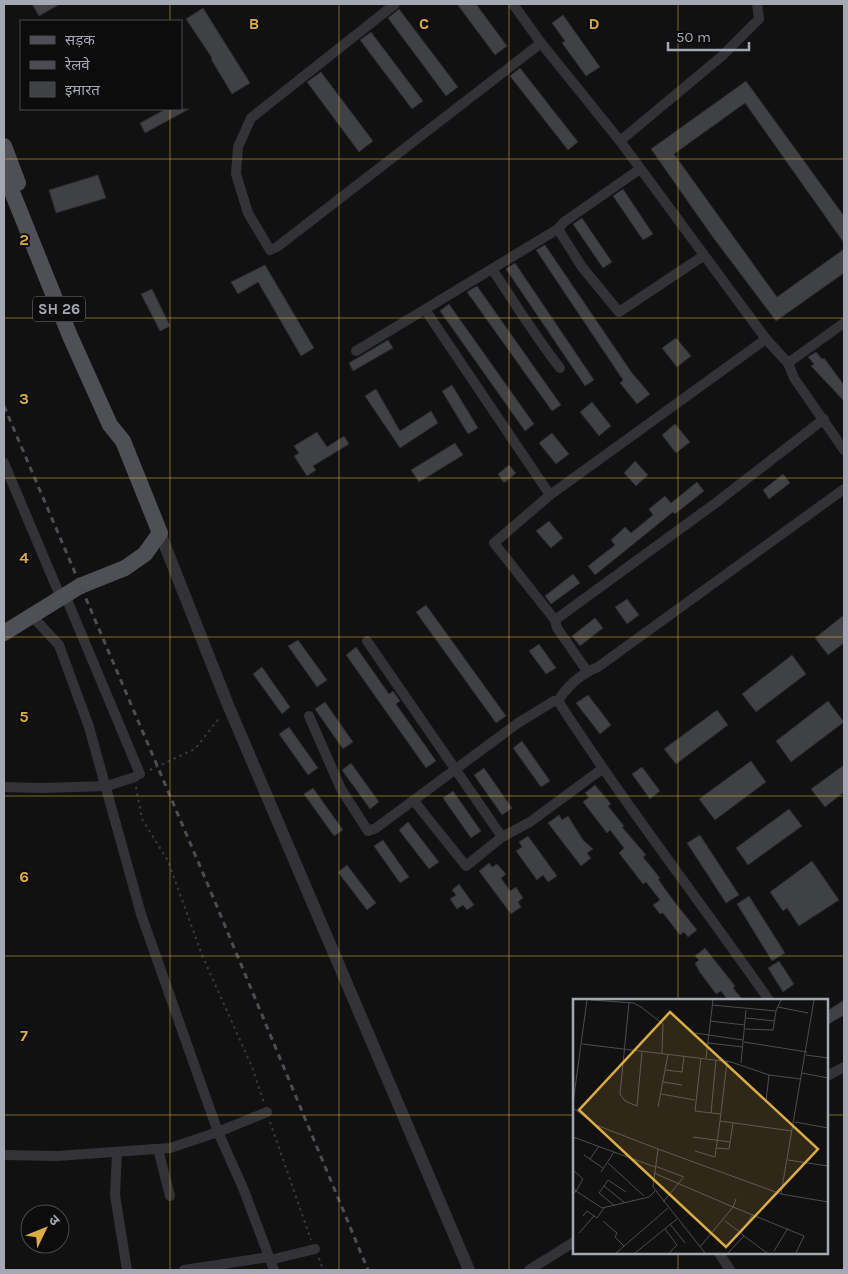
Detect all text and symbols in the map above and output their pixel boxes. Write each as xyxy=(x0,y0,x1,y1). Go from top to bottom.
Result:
text: B xyxy=(249,14,259,33)
text: C xyxy=(419,14,429,33)
text: D xyxy=(589,14,600,33)
legend xyxy=(20,20,182,110)
scale bar xyxy=(668,20,749,52)
text: 50 m xyxy=(676,28,711,46)
text: सड़क xyxy=(65,31,95,49)
text: रेलवे xyxy=(64,56,90,74)
text: इमारत xyxy=(65,81,100,99)
text: 2 xyxy=(19,230,29,249)
road number: SH 26 xyxy=(33,296,85,322)
text: 3 xyxy=(19,389,29,408)
text: 4 xyxy=(19,548,29,567)
text: 5 xyxy=(19,707,29,726)
text: 6 xyxy=(19,867,29,886)
inset map xyxy=(573,999,828,1254)
text: 7 xyxy=(20,1026,28,1045)
north arrow xyxy=(20,1204,70,1254)
text: उ xyxy=(45,1212,64,1230)

